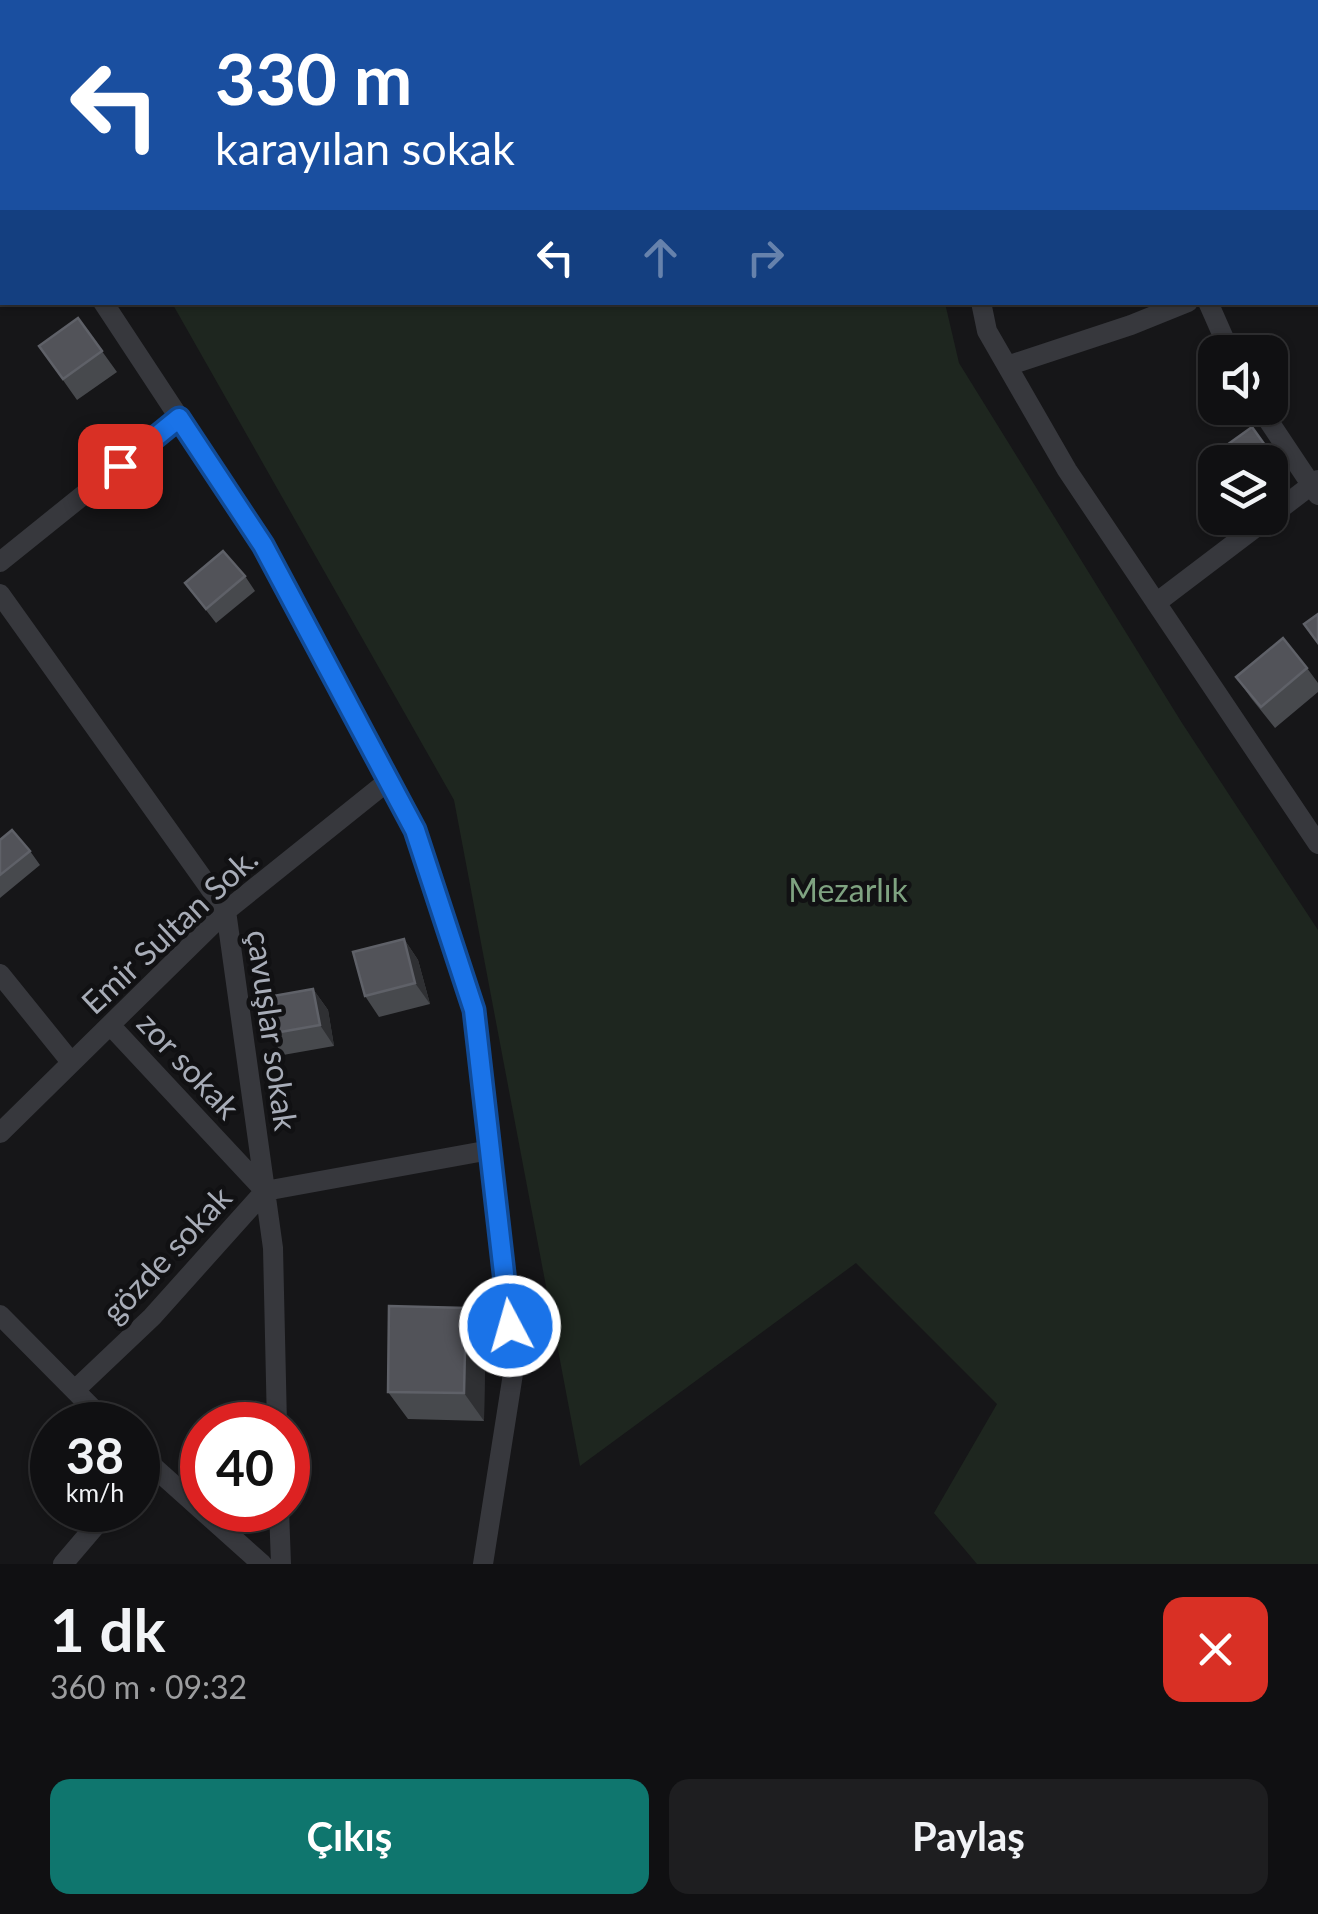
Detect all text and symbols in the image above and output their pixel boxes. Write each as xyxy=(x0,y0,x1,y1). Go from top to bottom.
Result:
text: 330 m xyxy=(215,36,412,120)
icon: left xyxy=(50,40,180,170)
text: karayılan sokak xyxy=(215,121,515,175)
icon: left xyxy=(528,230,583,285)
icon: ahead xyxy=(633,230,688,285)
icon: right xyxy=(738,230,793,285)
map controls xyxy=(1198,335,1288,535)
button: sound xyxy=(1198,335,1288,425)
pin xyxy=(78,424,163,509)
icon: arrive xyxy=(93,439,148,494)
button: layers xyxy=(1198,445,1288,535)
street label: Emir Sultan Sok. xyxy=(73,839,265,1021)
park label: Mezarlık xyxy=(788,870,909,909)
street label: çavuşlar sokak xyxy=(240,927,306,1134)
street label: zor sokak xyxy=(130,1003,249,1127)
street label: gözde sokak xyxy=(93,1177,239,1330)
position arrow xyxy=(458,1274,562,1378)
speed limit sign: 40 xyxy=(180,1402,310,1532)
text: 38 xyxy=(66,1425,124,1485)
text: km/h xyxy=(66,1477,124,1507)
text: 1 dk xyxy=(50,1593,166,1665)
button: close xyxy=(1163,1597,1268,1702)
text: 360 m · 09:32 xyxy=(50,1667,247,1706)
button: Çıkış xyxy=(50,1779,649,1894)
button: Paylaş xyxy=(669,1779,1268,1894)

